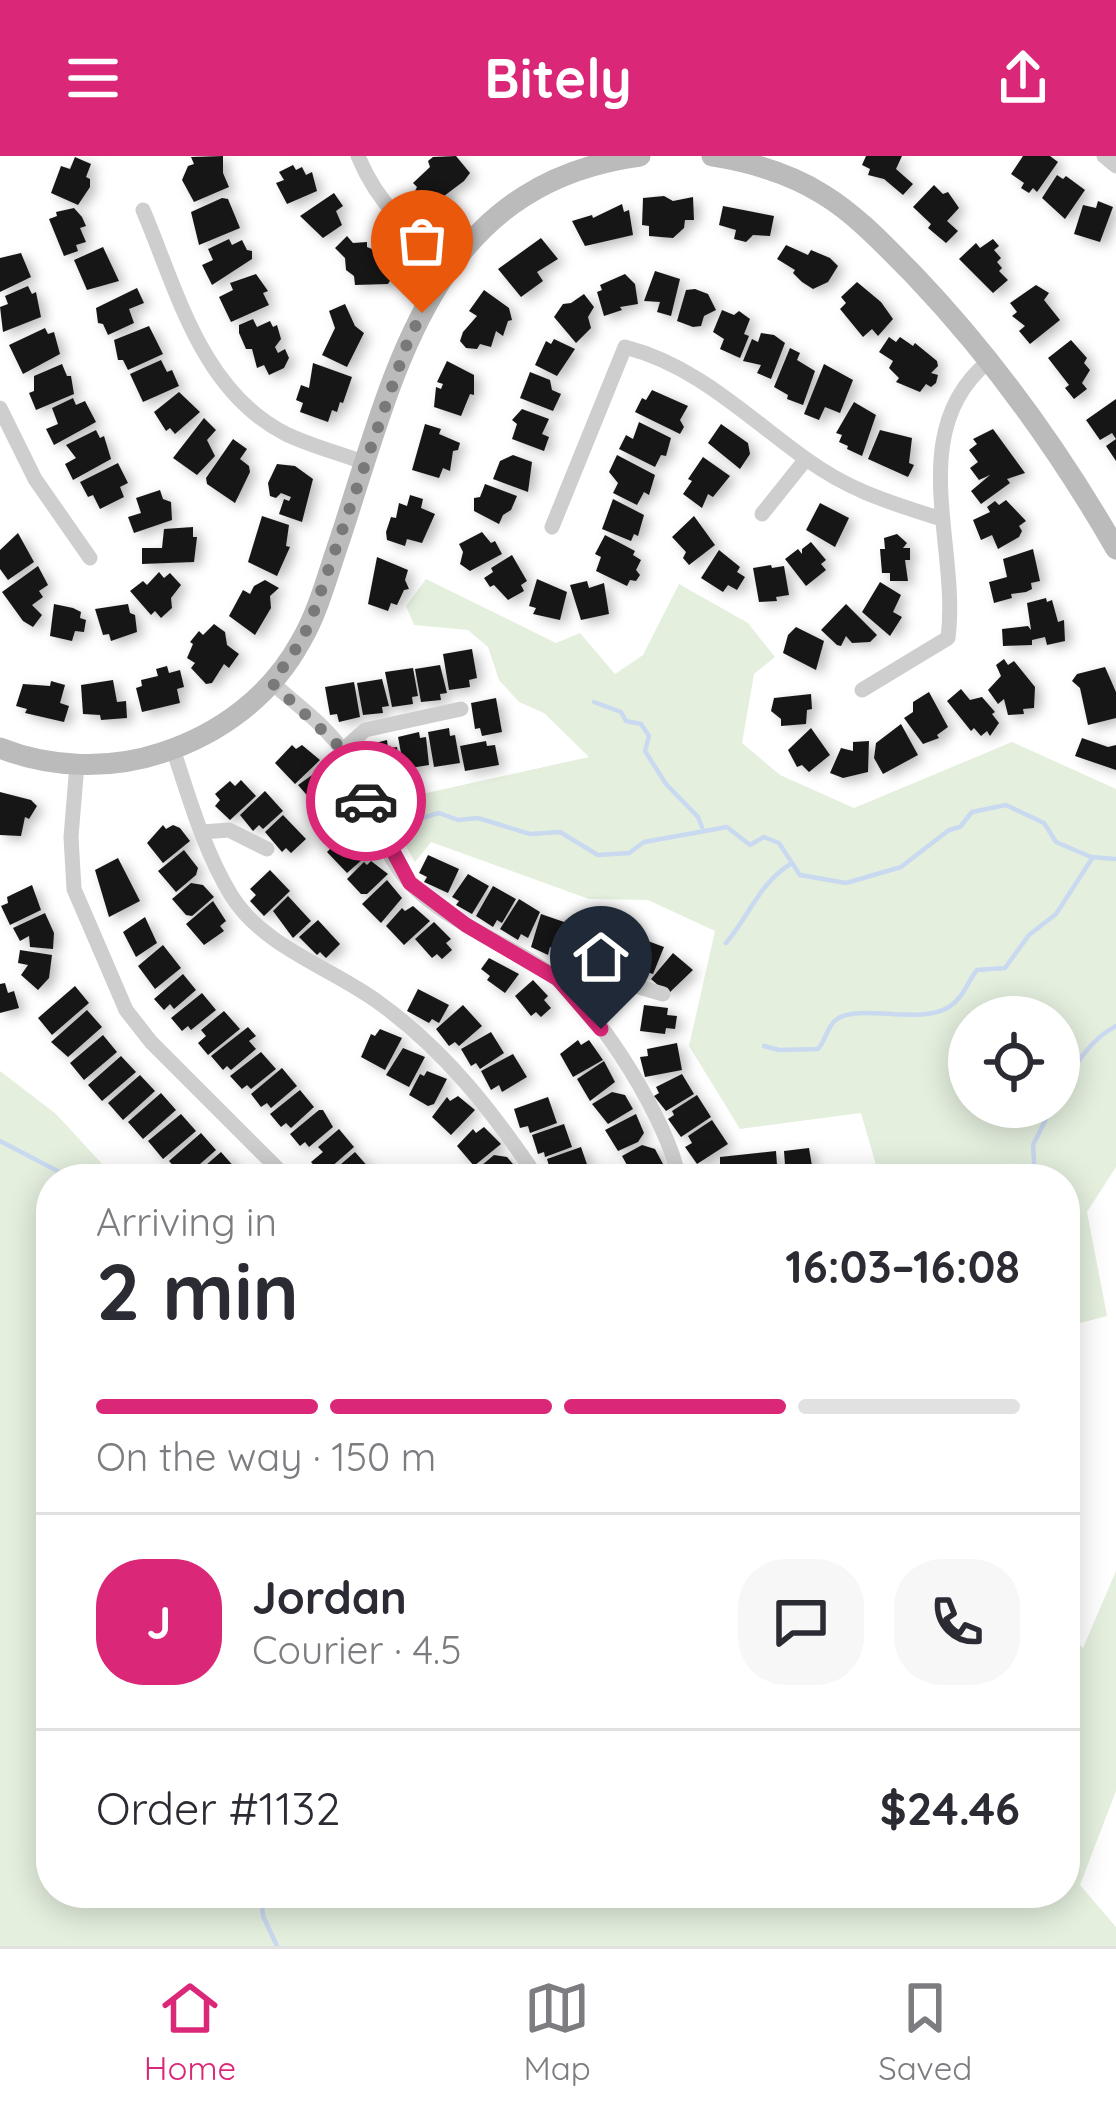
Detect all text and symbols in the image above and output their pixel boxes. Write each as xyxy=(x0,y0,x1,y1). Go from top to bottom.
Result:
text: Bitely xyxy=(484,44,632,112)
icon: menu xyxy=(60,45,126,111)
icon: share xyxy=(990,45,1056,111)
pin xyxy=(371,190,473,313)
icon: bag xyxy=(389,208,455,274)
courier xyxy=(306,741,426,861)
icon: car xyxy=(333,768,399,834)
pin xyxy=(550,906,652,1029)
icon: home xyxy=(568,924,634,990)
map controls xyxy=(948,996,1080,1128)
button: locate xyxy=(948,996,1080,1128)
text: Arriving in xyxy=(96,1197,277,1246)
text: 16:03–16:08 xyxy=(785,1238,1020,1294)
text: 2 min xyxy=(96,1242,299,1340)
text: On the way · 150 m xyxy=(96,1432,436,1481)
button: chat xyxy=(738,1559,864,1685)
button: phone xyxy=(894,1559,1020,1685)
text: Jordan xyxy=(252,1569,407,1625)
text: J xyxy=(147,1594,171,1650)
text: Courier · 4.5 xyxy=(252,1625,461,1674)
text: Order #1132 xyxy=(96,1780,340,1836)
text: $24.46 xyxy=(880,1780,1020,1836)
tab: Home xyxy=(144,1975,236,2088)
tab: Map xyxy=(524,1975,591,2088)
tab: Saved xyxy=(878,1975,972,2088)

